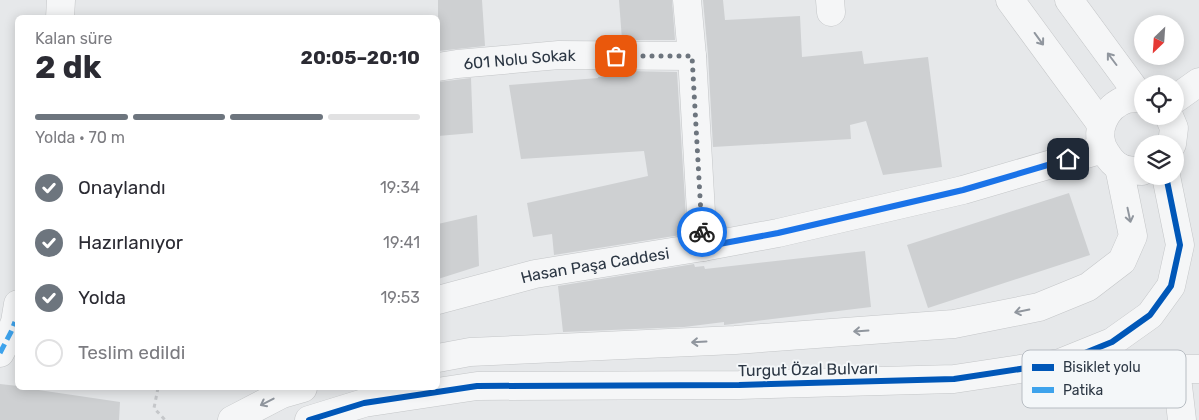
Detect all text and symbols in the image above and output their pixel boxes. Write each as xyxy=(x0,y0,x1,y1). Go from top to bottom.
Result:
north arrow xyxy=(1134,15,1184,65)
map controls xyxy=(1134,15,1184,185)
text: Kalan süre xyxy=(35,29,112,48)
one-way arrow xyxy=(1034,32,1045,45)
pin xyxy=(595,35,637,77)
icon: bag xyxy=(602,42,630,70)
text: 20:05–20:10 xyxy=(301,46,420,69)
street label: 601 Nolu Sokak xyxy=(463,46,577,73)
text: 2 dk xyxy=(35,48,102,86)
one-way arrow xyxy=(1107,52,1117,66)
button: locate xyxy=(1134,75,1184,125)
text: Yolda · 70 m xyxy=(35,128,125,147)
button: layers xyxy=(1134,135,1184,185)
pin xyxy=(1047,138,1089,180)
icon: home xyxy=(1054,145,1082,173)
icon: check xyxy=(35,174,63,202)
text: Onaylandı xyxy=(78,176,166,199)
text: 19:34 xyxy=(380,178,420,197)
one-way arrow xyxy=(1125,206,1134,222)
courier xyxy=(677,207,727,257)
icon: bike xyxy=(688,218,716,246)
icon: check xyxy=(35,229,63,257)
text: Hazırlanıyor xyxy=(78,231,183,254)
text: 19:41 xyxy=(383,233,420,252)
street label: Hasan Paşa Caddesi xyxy=(519,244,671,287)
icon: check xyxy=(35,284,63,312)
text: Yolda xyxy=(78,286,126,309)
text: 19:53 xyxy=(380,288,420,307)
one-way arrow xyxy=(1014,306,1030,316)
one-way arrow xyxy=(853,326,869,336)
one-way arrow xyxy=(691,337,707,346)
text: Teslim edildi xyxy=(78,341,185,364)
legend xyxy=(1022,350,1186,408)
street label: Turgut Özal Bulvarı xyxy=(738,359,878,380)
text: Bisiklet yolu xyxy=(1063,359,1141,376)
text: Patika xyxy=(1063,382,1103,399)
one-way arrow xyxy=(260,398,275,407)

